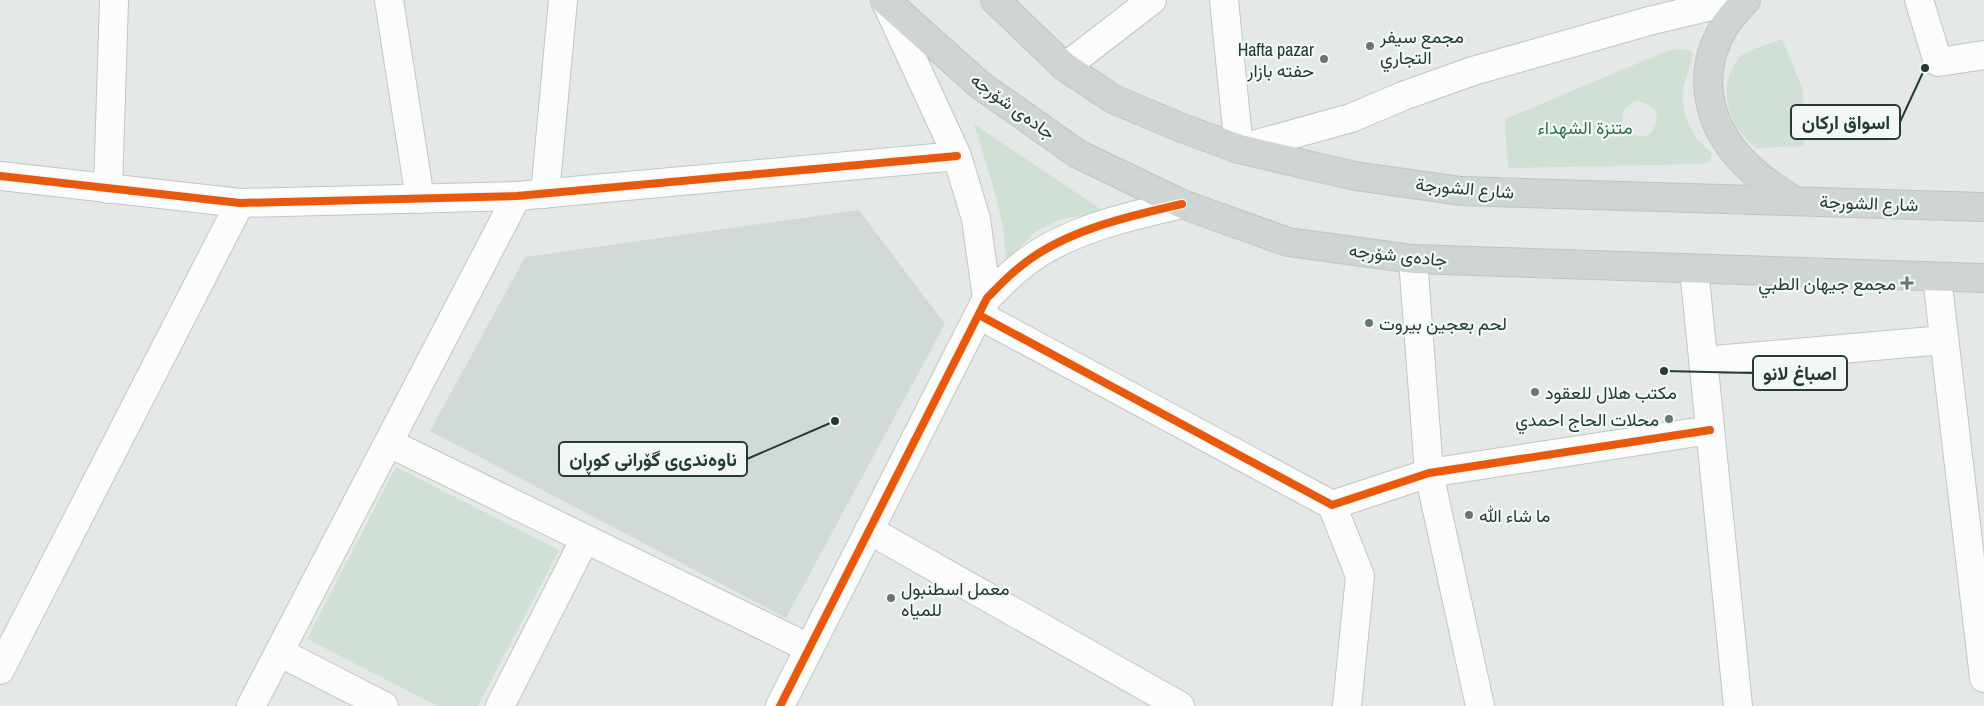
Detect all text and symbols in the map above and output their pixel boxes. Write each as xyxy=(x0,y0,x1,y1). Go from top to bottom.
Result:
place label: مجمع سيفر التجاري xyxy=(1379,24,1464,73)
place label: Hafta pazar حفته بازار xyxy=(1238,37,1314,83)
marker: مجمع سيفر التجاري xyxy=(1364,40,1376,52)
marker: Hafta pazar حفته بازار xyxy=(1318,53,1330,65)
street label: جادەی شۆرجە xyxy=(966,67,1060,145)
callout: اسواق اركان xyxy=(1791,105,1900,139)
text: اسواق اركان xyxy=(1802,109,1890,135)
park label: متنزة الشهداء xyxy=(1537,115,1633,140)
street label: شارع الشورجة xyxy=(1415,171,1515,205)
street label: شارع الشورجة xyxy=(1819,189,1919,217)
street label: جادەی شۆرجە xyxy=(1348,237,1448,273)
place label: مجمع جيهان الطبي xyxy=(1758,271,1896,299)
marker: مجمع جيهان الطبي xyxy=(1900,276,1914,290)
place label: لحم بعجين بيروت xyxy=(1379,311,1507,336)
marker: لحم بعجين بيروت xyxy=(1363,317,1375,329)
callout: اصباغ لانو xyxy=(1753,356,1847,390)
text: اصباغ لانو xyxy=(1763,360,1837,386)
place label: مكتب هلال للعقود xyxy=(1545,380,1677,405)
marker: مكتب هلال للعقود xyxy=(1529,386,1541,398)
place label: محلات الحاج احمدي xyxy=(1515,407,1659,435)
marker: محلات الحاج احمدي xyxy=(1663,413,1675,425)
callout: ناوەندی‌ی گۆرانی کوڕان xyxy=(559,442,747,476)
text: ناوەندی‌ی گۆرانی کوڕان xyxy=(569,446,737,475)
place label: ما شاء الله xyxy=(1479,503,1550,528)
marker: ما شاء الله xyxy=(1463,509,1475,521)
place label: معمل اسطنبول للمياه xyxy=(901,576,1010,622)
marker: معمل اسطنبول للمياه xyxy=(885,592,897,604)

